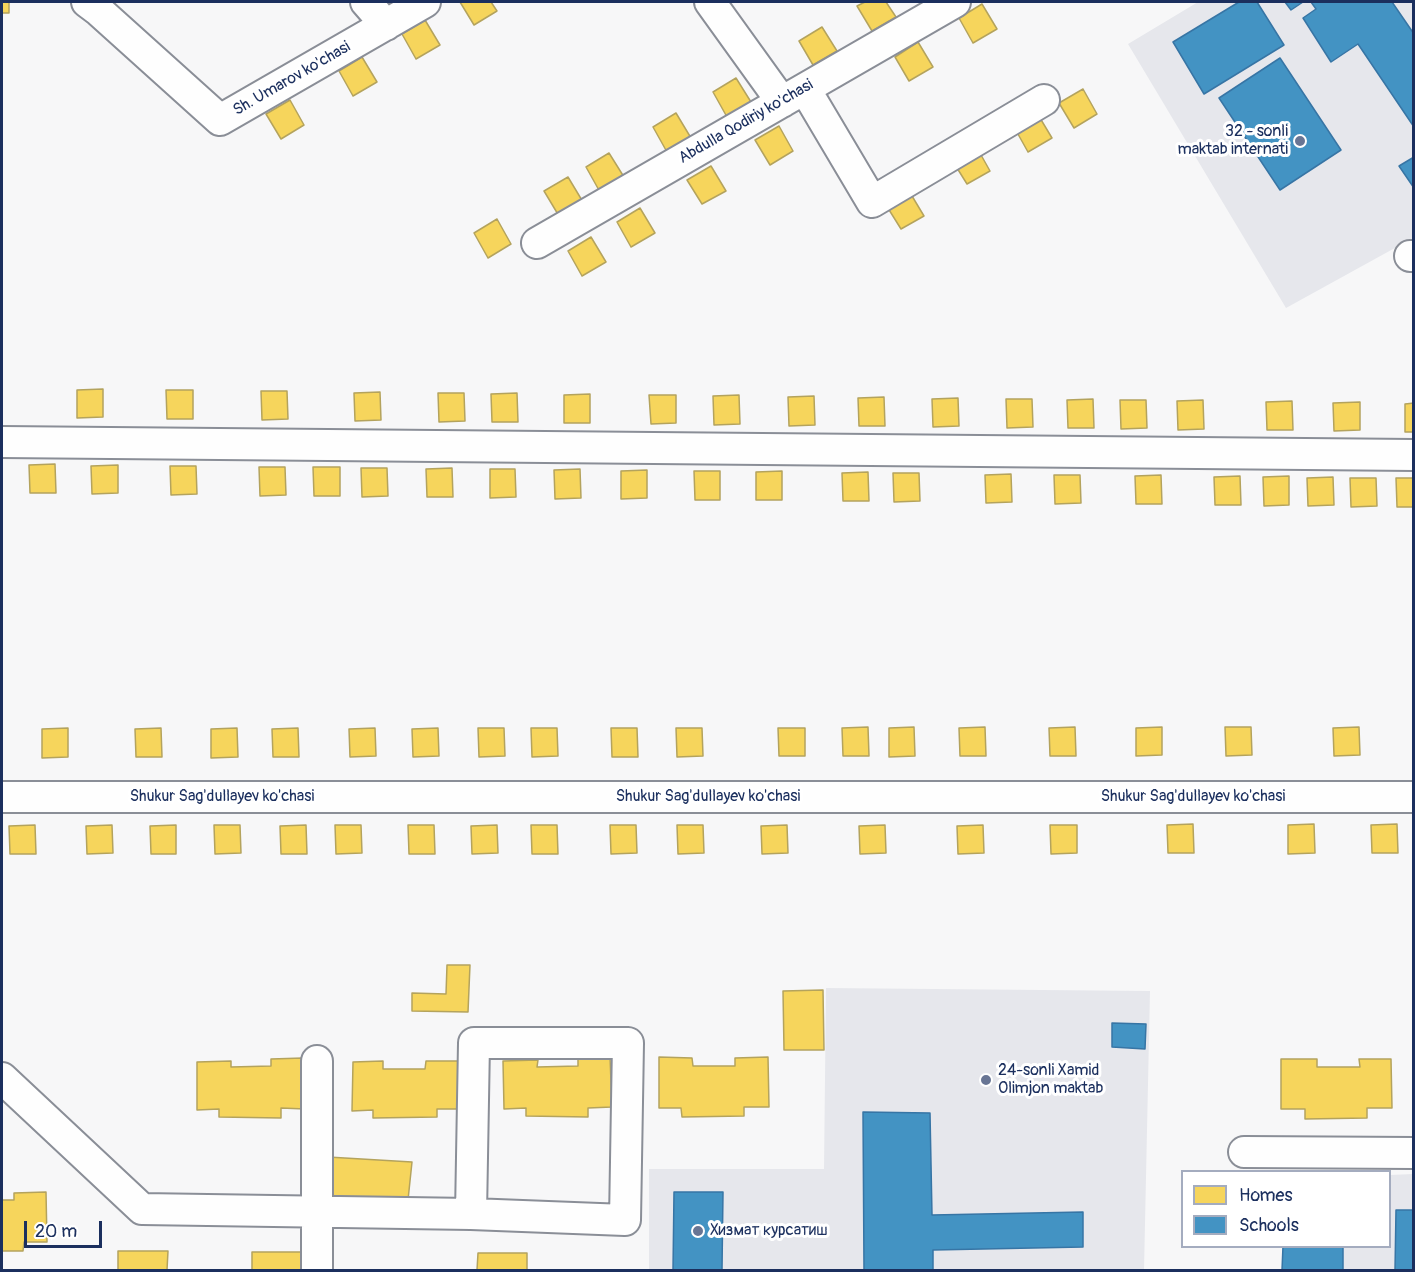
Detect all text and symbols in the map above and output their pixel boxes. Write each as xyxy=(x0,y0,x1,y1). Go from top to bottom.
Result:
street label: Sh. Umarov ko'chasi xyxy=(230,38,354,120)
street label: Abdulla Qodiriy ko'chasi xyxy=(675,76,817,168)
place label: 32 - sonli maktab internati xyxy=(1178,122,1288,160)
marker: 32 - sonli maktab internati xyxy=(1293,134,1307,148)
street label: Shukur Sag'dullayev ko'chasi xyxy=(130,787,314,807)
street label: Shukur Sag'dullayev ko'chasi xyxy=(616,787,800,807)
street label: Shukur Sag'dullayev ko'chasi xyxy=(1101,787,1285,807)
place label: 24-sonli Xamid Olimjon maktab xyxy=(998,1061,1103,1099)
marker: 24-sonli Xamid Olimjon maktab xyxy=(979,1073,993,1087)
legend xyxy=(1181,1170,1391,1248)
text: Homes xyxy=(1239,1184,1292,1207)
scale bar xyxy=(27,1209,105,1247)
text: Schools xyxy=(1239,1214,1299,1237)
text: 20 m xyxy=(35,1220,77,1243)
place label: Хизмат курсатиш xyxy=(710,1221,828,1241)
marker: Хизмат курсатиш xyxy=(691,1224,705,1238)

